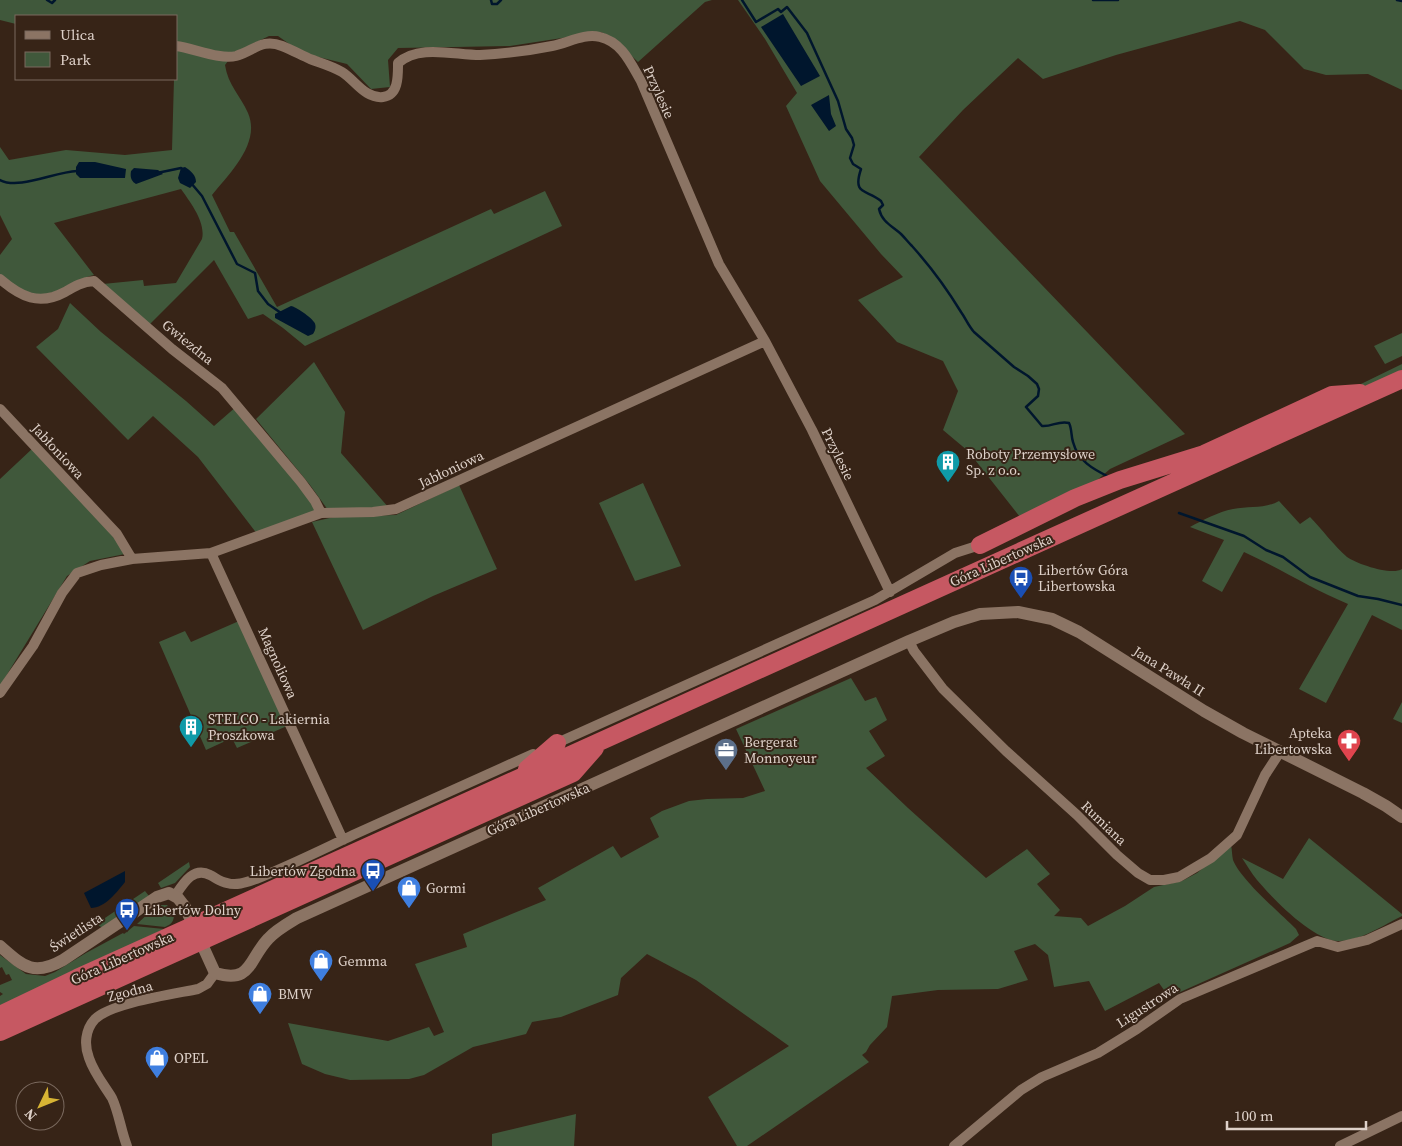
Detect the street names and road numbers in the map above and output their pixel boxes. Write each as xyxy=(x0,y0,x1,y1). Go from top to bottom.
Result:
street label: Przylesie xyxy=(638,62,680,122)
street label: Gwiezdna xyxy=(158,315,219,370)
street label: Jabłoniowa xyxy=(26,418,90,484)
street label: Przylesie xyxy=(817,424,859,484)
street label: Jabłoniowa xyxy=(414,445,488,493)
street label: Góra Libertowska xyxy=(946,528,1056,592)
street label: Magnoliowa xyxy=(253,624,303,703)
street label: Jana Pawła II xyxy=(1128,640,1209,701)
street label: Góra Libertowska xyxy=(483,777,593,841)
street label: Rumiana xyxy=(1077,796,1132,850)
street label: Świetlista xyxy=(46,907,107,957)
street label: Góra Libertowska xyxy=(67,926,177,990)
street label: Zgodna xyxy=(105,975,156,1007)
street label: Ligustrowa xyxy=(1112,977,1182,1032)

